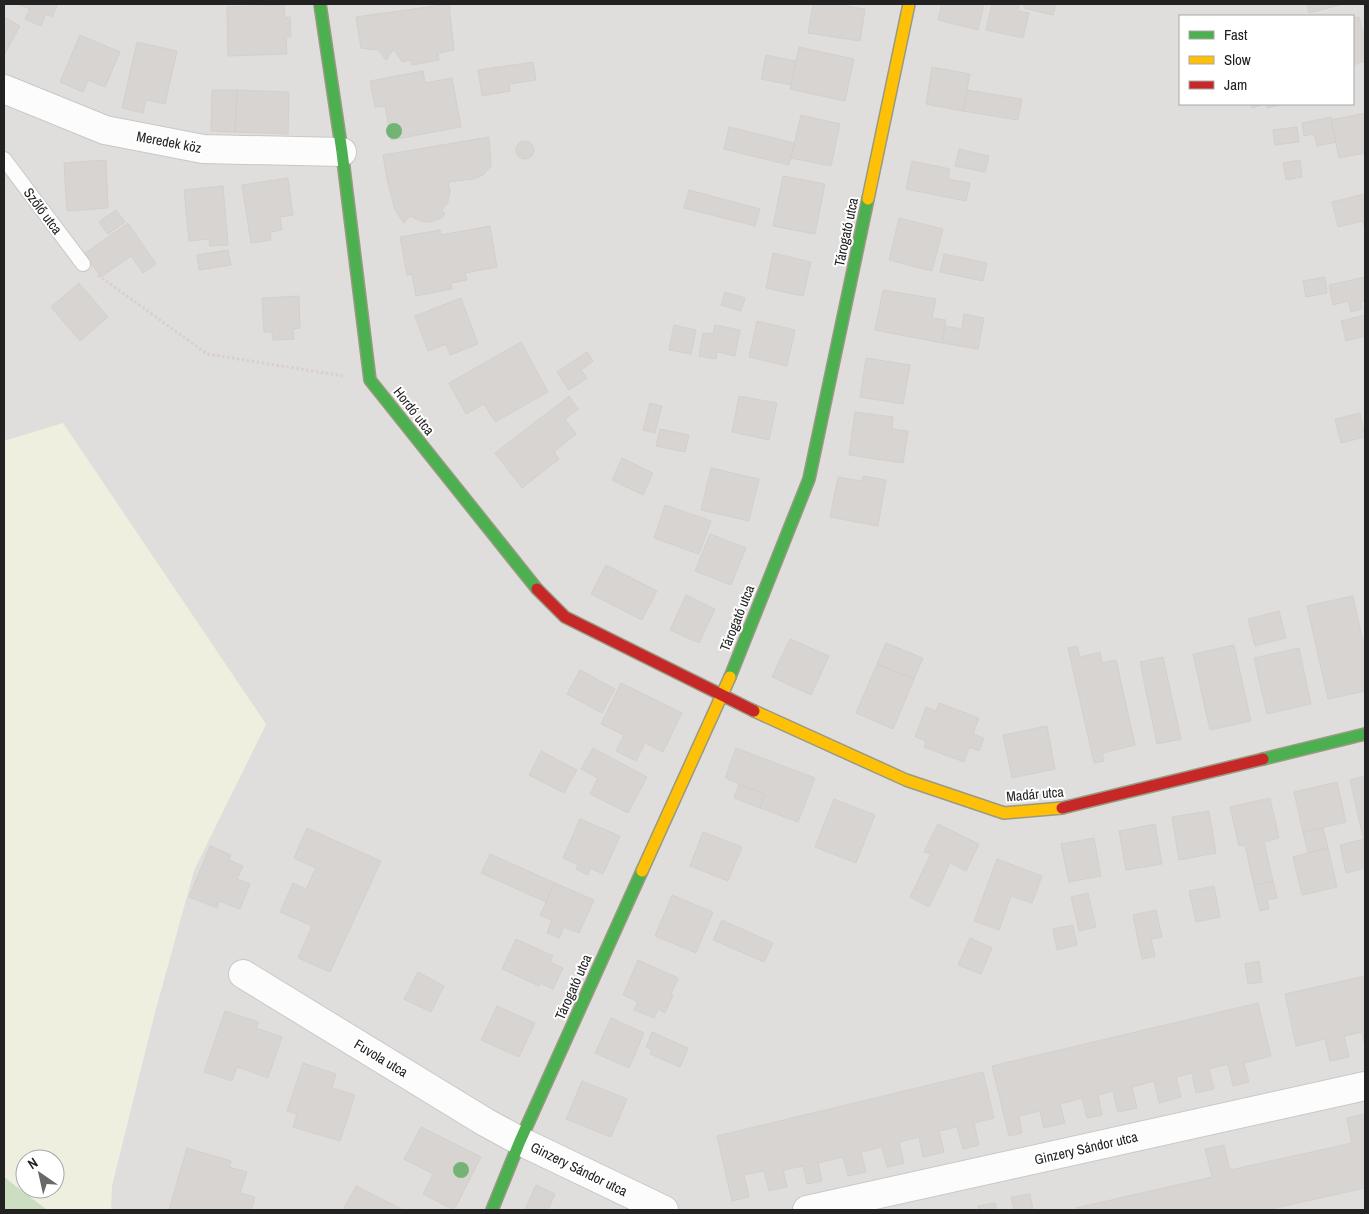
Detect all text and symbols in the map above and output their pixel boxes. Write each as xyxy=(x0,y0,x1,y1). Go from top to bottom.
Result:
legend xyxy=(1179,15,1354,105)
text: Fast xyxy=(1224,24,1248,45)
text: Slow xyxy=(1224,49,1251,70)
text: Jam xyxy=(1224,74,1247,95)
street label: Meredek köz xyxy=(135,127,203,157)
street label: Szőlő utca xyxy=(20,184,67,238)
street label: Tárogató utca xyxy=(830,195,862,268)
street label: Hordó utca xyxy=(390,383,439,439)
street label: Tárogató utca xyxy=(716,582,759,654)
street label: Madár utca xyxy=(1006,782,1065,805)
street label: Tárogató utca xyxy=(551,951,596,1023)
street label: Fuvola utca xyxy=(351,1035,412,1081)
street label: Ginzery Sándor utca xyxy=(1033,1127,1140,1169)
street label: Ginzery Sándor utca xyxy=(528,1138,631,1200)
north arrow xyxy=(15,1149,65,1199)
text: N xyxy=(24,1153,41,1173)

